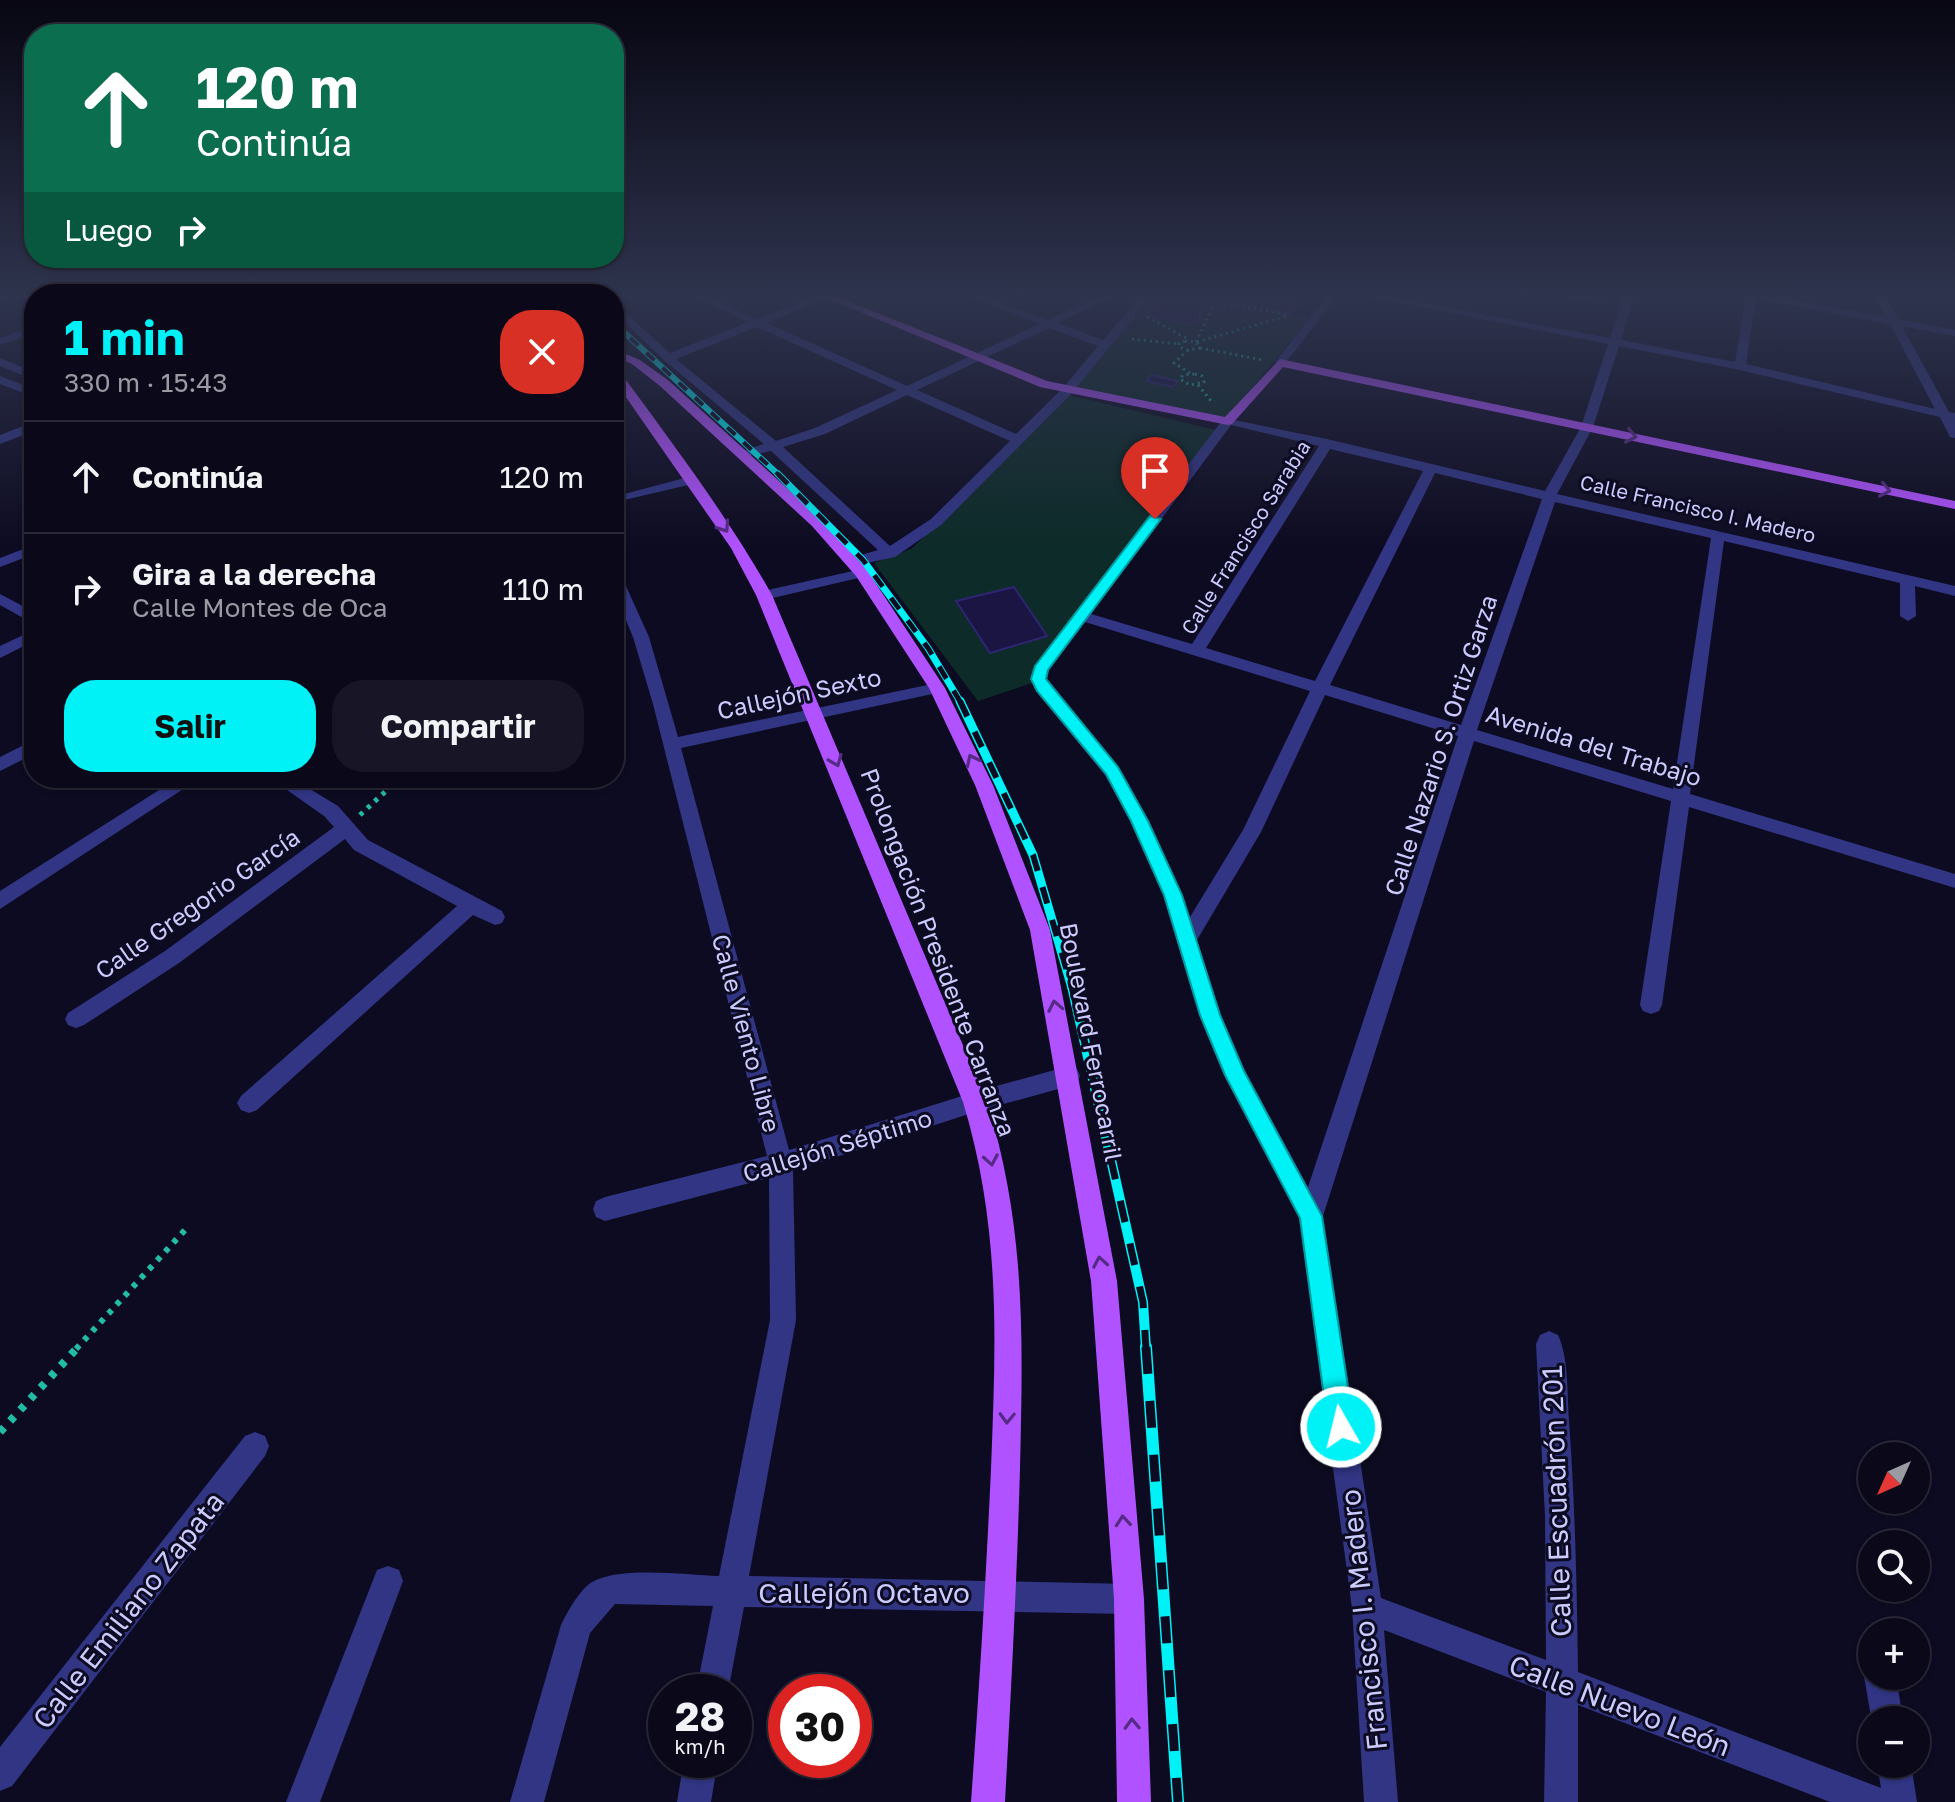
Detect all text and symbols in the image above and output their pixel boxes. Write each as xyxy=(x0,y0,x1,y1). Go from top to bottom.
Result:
text: 120 m xyxy=(196,53,358,120)
icon: ahead xyxy=(64,56,168,160)
text: Continúa xyxy=(196,121,352,164)
icon: right xyxy=(169,208,213,252)
text: Luego xyxy=(64,212,153,248)
text: 1 min xyxy=(64,308,185,366)
button: close xyxy=(500,310,584,394)
text: 330 m · 15:43 xyxy=(64,367,227,398)
one-way arrow xyxy=(1623,427,1637,444)
street label: Calle Francisco Sarabia xyxy=(1175,436,1315,638)
pin xyxy=(1121,437,1189,519)
icon: arrive xyxy=(1133,449,1177,493)
icon: ahead xyxy=(64,455,108,499)
text: Continúa xyxy=(132,459,263,495)
text: 120 m xyxy=(499,459,584,495)
street label: Calle Francisco I. Madero xyxy=(1578,469,1818,547)
one-way arrow xyxy=(1878,481,1891,498)
one-way arrow xyxy=(714,519,729,533)
text: Gira a la derecha xyxy=(132,556,376,592)
icon: right xyxy=(64,567,108,611)
text: 110 m xyxy=(502,571,584,607)
street label: Calle Nazario S. Ortiz Garza xyxy=(1378,591,1502,899)
text: Calle Montes de Oca xyxy=(132,592,387,623)
street label: Callejón Sexto xyxy=(714,661,884,725)
button: Salir xyxy=(64,680,316,772)
button: Compartir xyxy=(332,680,584,772)
street label: Avenida del Trabajo xyxy=(1483,698,1705,792)
one-way arrow xyxy=(826,753,843,767)
one-way arrow xyxy=(967,754,982,769)
street label: Prolongación Presidente Carranza xyxy=(855,764,1023,1140)
street label: Calle Gregorio García xyxy=(89,821,305,985)
street label: Boulevard Ferrocarril xyxy=(1055,920,1129,1164)
street label: Calle Viento Libre xyxy=(707,931,787,1135)
one-way arrow xyxy=(1048,999,1065,1012)
street label: Callejón Séptimo xyxy=(739,1102,935,1188)
one-way arrow xyxy=(981,1153,998,1167)
one-way arrow xyxy=(1093,1255,1110,1269)
street label: Calle Escuadrón 201 xyxy=(1535,1365,1577,1637)
position arrow xyxy=(1299,1385,1383,1469)
one-way arrow xyxy=(998,1412,1015,1425)
north arrow xyxy=(1858,1442,1930,1514)
map controls xyxy=(1858,1442,1930,1778)
street label: Calle Emiliano Zapata xyxy=(25,1485,231,1735)
street label: Francisco I. Madero xyxy=(1333,1488,1393,1752)
one-way arrow xyxy=(1114,1514,1131,1527)
button: search xyxy=(1858,1530,1930,1602)
street label: Callejón Octavo xyxy=(758,1576,970,1609)
button: + xyxy=(1858,1618,1930,1690)
street label: Calle Nuevo León xyxy=(1505,1648,1735,1762)
speed limit sign: 30 xyxy=(768,1674,872,1778)
text: 28 xyxy=(675,1692,725,1740)
button: − xyxy=(1858,1706,1930,1778)
one-way arrow xyxy=(1124,1717,1141,1730)
text: km/h xyxy=(675,1734,725,1758)

